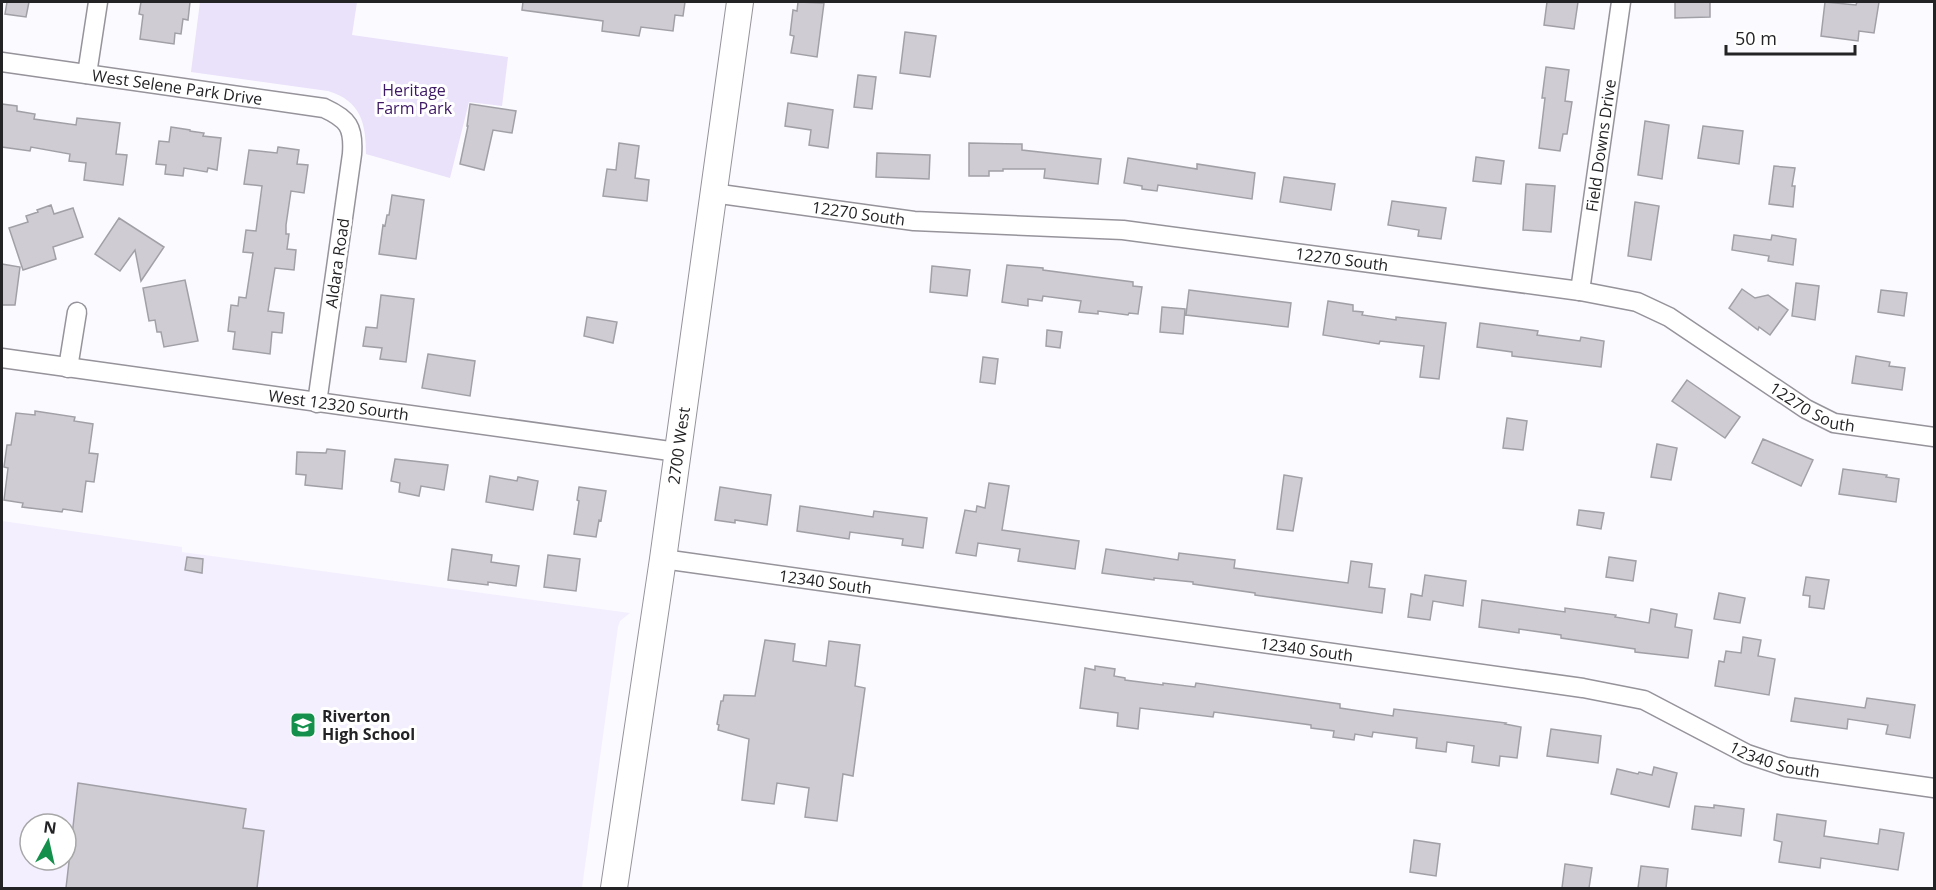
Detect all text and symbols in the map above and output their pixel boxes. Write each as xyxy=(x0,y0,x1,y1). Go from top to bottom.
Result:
scale bar xyxy=(1726,18,1855,56)
text: 50 m xyxy=(1735,26,1777,50)
street label: West Selene Park Drive xyxy=(91,64,264,110)
street label: Field Downs Drive xyxy=(1580,78,1621,213)
park label: Heritage Farm Park xyxy=(376,79,453,119)
street label: 12270 South xyxy=(811,196,906,231)
street label: Aldara Road xyxy=(320,217,354,309)
street label: 12270 South xyxy=(1294,242,1390,276)
street label: 12270 South xyxy=(1765,377,1856,437)
street label: West 12320 Sourth xyxy=(267,384,410,426)
street label: 2700 West xyxy=(662,405,695,486)
street label: 12340 South xyxy=(778,564,873,599)
street label: 12340 South xyxy=(1259,632,1355,667)
place label: Riverton High School xyxy=(322,705,415,745)
school or university icon: Riverton High School xyxy=(288,710,318,740)
street label: 12340 South xyxy=(1726,736,1821,783)
north arrow xyxy=(18,812,78,872)
text: N xyxy=(42,815,58,839)

